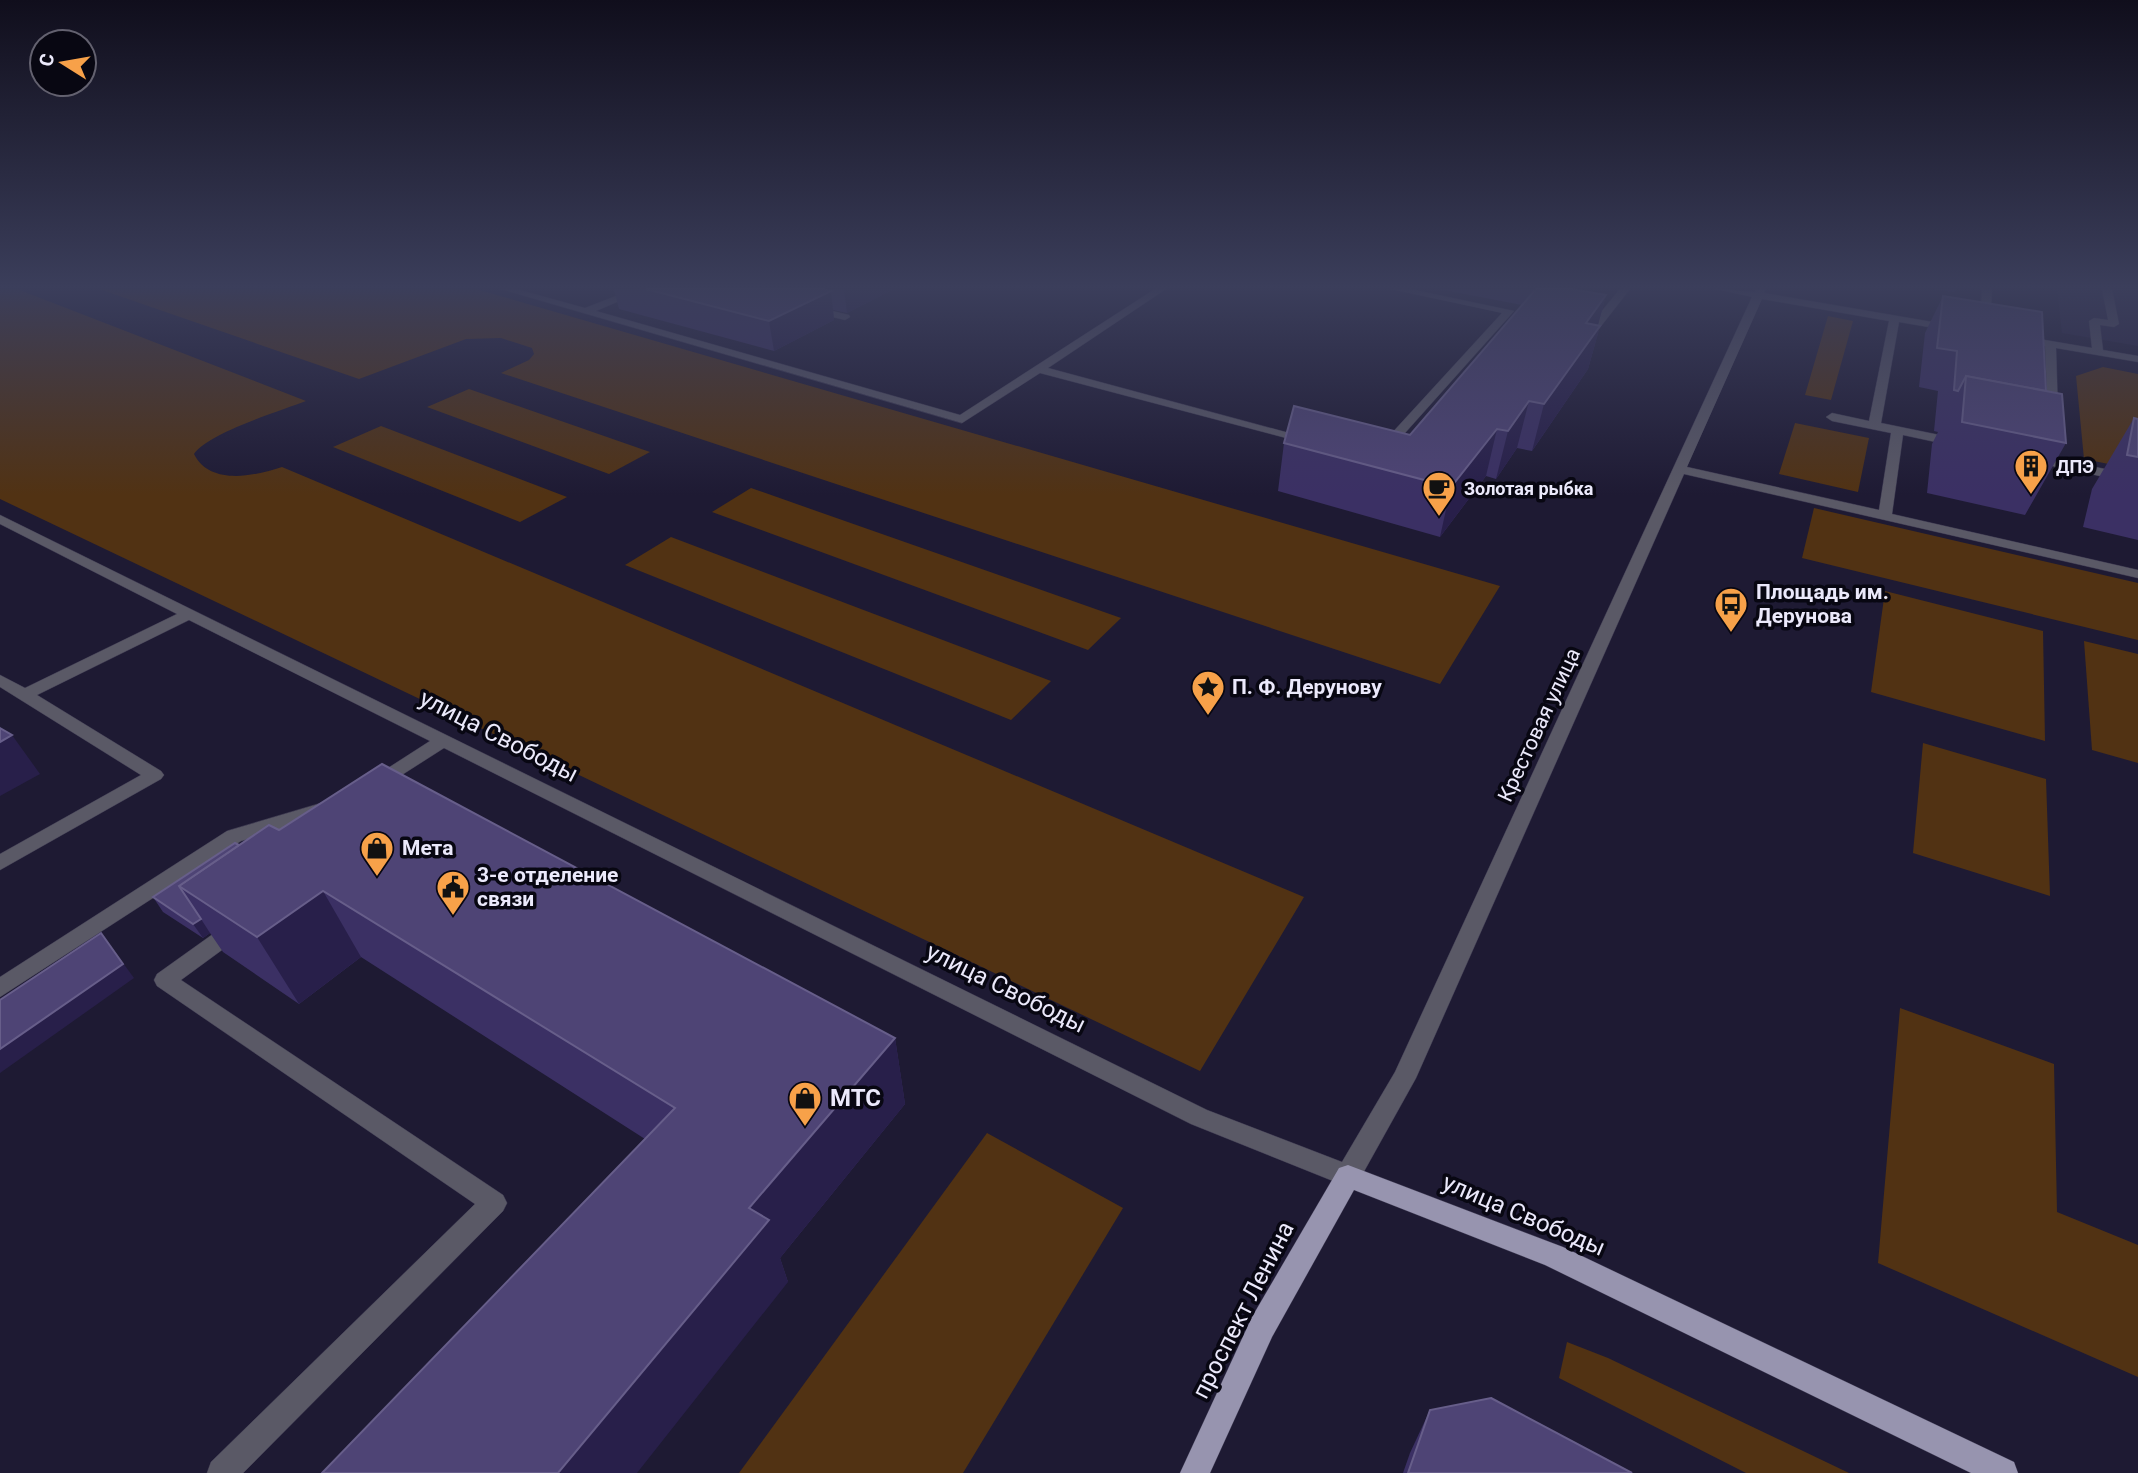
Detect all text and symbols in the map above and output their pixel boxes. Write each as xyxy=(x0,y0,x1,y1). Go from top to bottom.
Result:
north arrow xyxy=(28,28,98,98)
text: С xyxy=(34,52,59,68)
building icon: ДПЭ xyxy=(2012,447,2050,496)
place label: ДПЭ xyxy=(2056,456,2094,477)
cafe icon: Золотая рыбка xyxy=(1420,469,1458,518)
place label: Золотая рыбка xyxy=(1464,478,1594,499)
place label: Площадь им. Дерунова xyxy=(1756,580,1889,628)
bus stop icon: Площадь им. Дерунова xyxy=(1712,585,1750,634)
street label: Крестовая улица xyxy=(1493,644,1585,806)
place icon: П. Ф. Дерунову xyxy=(1189,668,1227,717)
place label: П. Ф. Дерунову xyxy=(1232,675,1382,699)
street label: улица Свободы xyxy=(415,684,583,788)
shop icon: Мета xyxy=(358,829,396,878)
place label: Мета xyxy=(402,836,453,860)
place label: 3-е отделение связи xyxy=(477,863,618,911)
public building icon: 3-е отделение связи xyxy=(434,868,472,917)
street label: улица Свободы xyxy=(922,937,1090,1039)
shop icon: МТС xyxy=(786,1079,824,1128)
place label: МТС xyxy=(830,1084,881,1112)
street label: улица Свободы xyxy=(1438,1168,1610,1262)
street label: проспект Ленина xyxy=(1186,1217,1300,1403)

